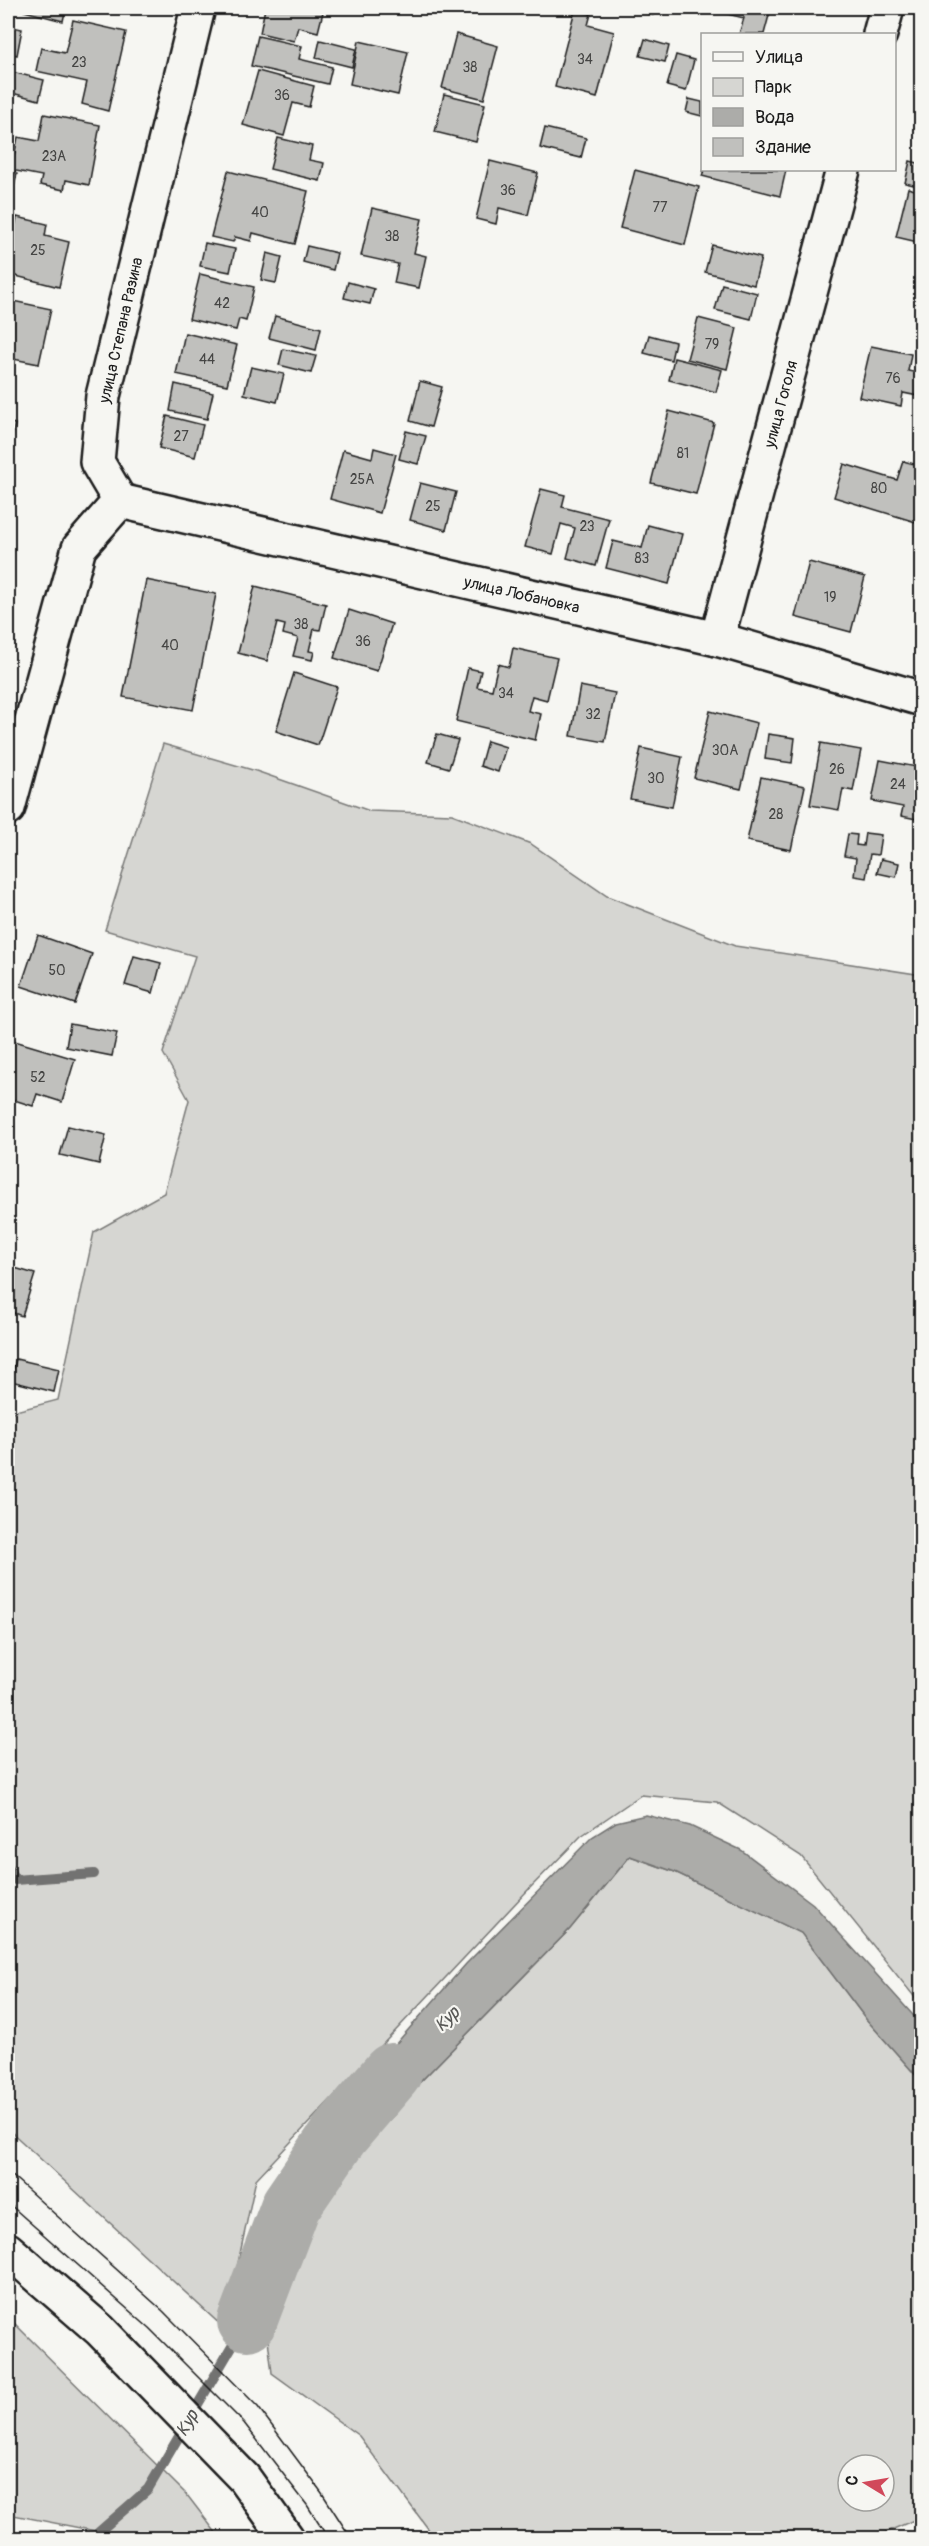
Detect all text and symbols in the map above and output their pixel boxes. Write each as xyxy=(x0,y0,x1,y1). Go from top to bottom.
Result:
legend xyxy=(701,33,896,171)
text: Улица xyxy=(755,46,803,69)
house number: 34 xyxy=(577,51,593,68)
house number: 23 xyxy=(71,54,87,71)
house number: 38 xyxy=(463,59,477,76)
text: Парк xyxy=(755,76,792,99)
house number: 36 xyxy=(274,87,290,104)
text: Вода xyxy=(755,106,794,129)
text: Здание xyxy=(755,136,811,159)
house number: 23А xyxy=(42,148,66,165)
house number: 36 xyxy=(500,182,516,199)
house number: 77 xyxy=(653,199,668,216)
house number: 40 xyxy=(251,204,269,221)
house number: 38 xyxy=(385,228,399,245)
house number: 25 xyxy=(30,242,46,259)
street label: улица Степана Разина xyxy=(94,255,148,406)
house number: 42 xyxy=(214,295,230,312)
house number: 79 xyxy=(705,336,719,353)
house number: 44 xyxy=(199,351,215,368)
street label: улица Гоголя xyxy=(759,358,802,451)
house number: 76 xyxy=(885,370,901,387)
house number: 27 xyxy=(173,428,189,445)
house number: 81 xyxy=(677,445,689,462)
house number: 25А xyxy=(350,471,374,488)
house number: 80 xyxy=(871,480,887,497)
house number: 25 xyxy=(425,498,441,515)
house number: 23 xyxy=(579,518,595,535)
house number: 83 xyxy=(635,550,650,567)
street label: улица Лобановка xyxy=(461,572,582,618)
house number: 19 xyxy=(824,589,836,606)
house number: 38 xyxy=(294,616,308,633)
house number: 36 xyxy=(355,633,371,650)
house number: 40 xyxy=(161,637,179,654)
house number: 34 xyxy=(498,685,514,702)
house number: 32 xyxy=(585,706,601,723)
house number: 30А xyxy=(712,742,738,759)
house number: 26 xyxy=(829,761,845,778)
house number: 30 xyxy=(647,770,665,787)
house number: 24 xyxy=(890,776,906,793)
house number: 28 xyxy=(769,806,783,823)
house number: 50 xyxy=(48,962,66,979)
house number: 52 xyxy=(30,1069,46,1086)
water label: Кур xyxy=(430,2001,466,2037)
water label: Кур xyxy=(171,2405,205,2441)
north arrow xyxy=(836,2453,896,2513)
text: С xyxy=(841,2473,863,2487)

